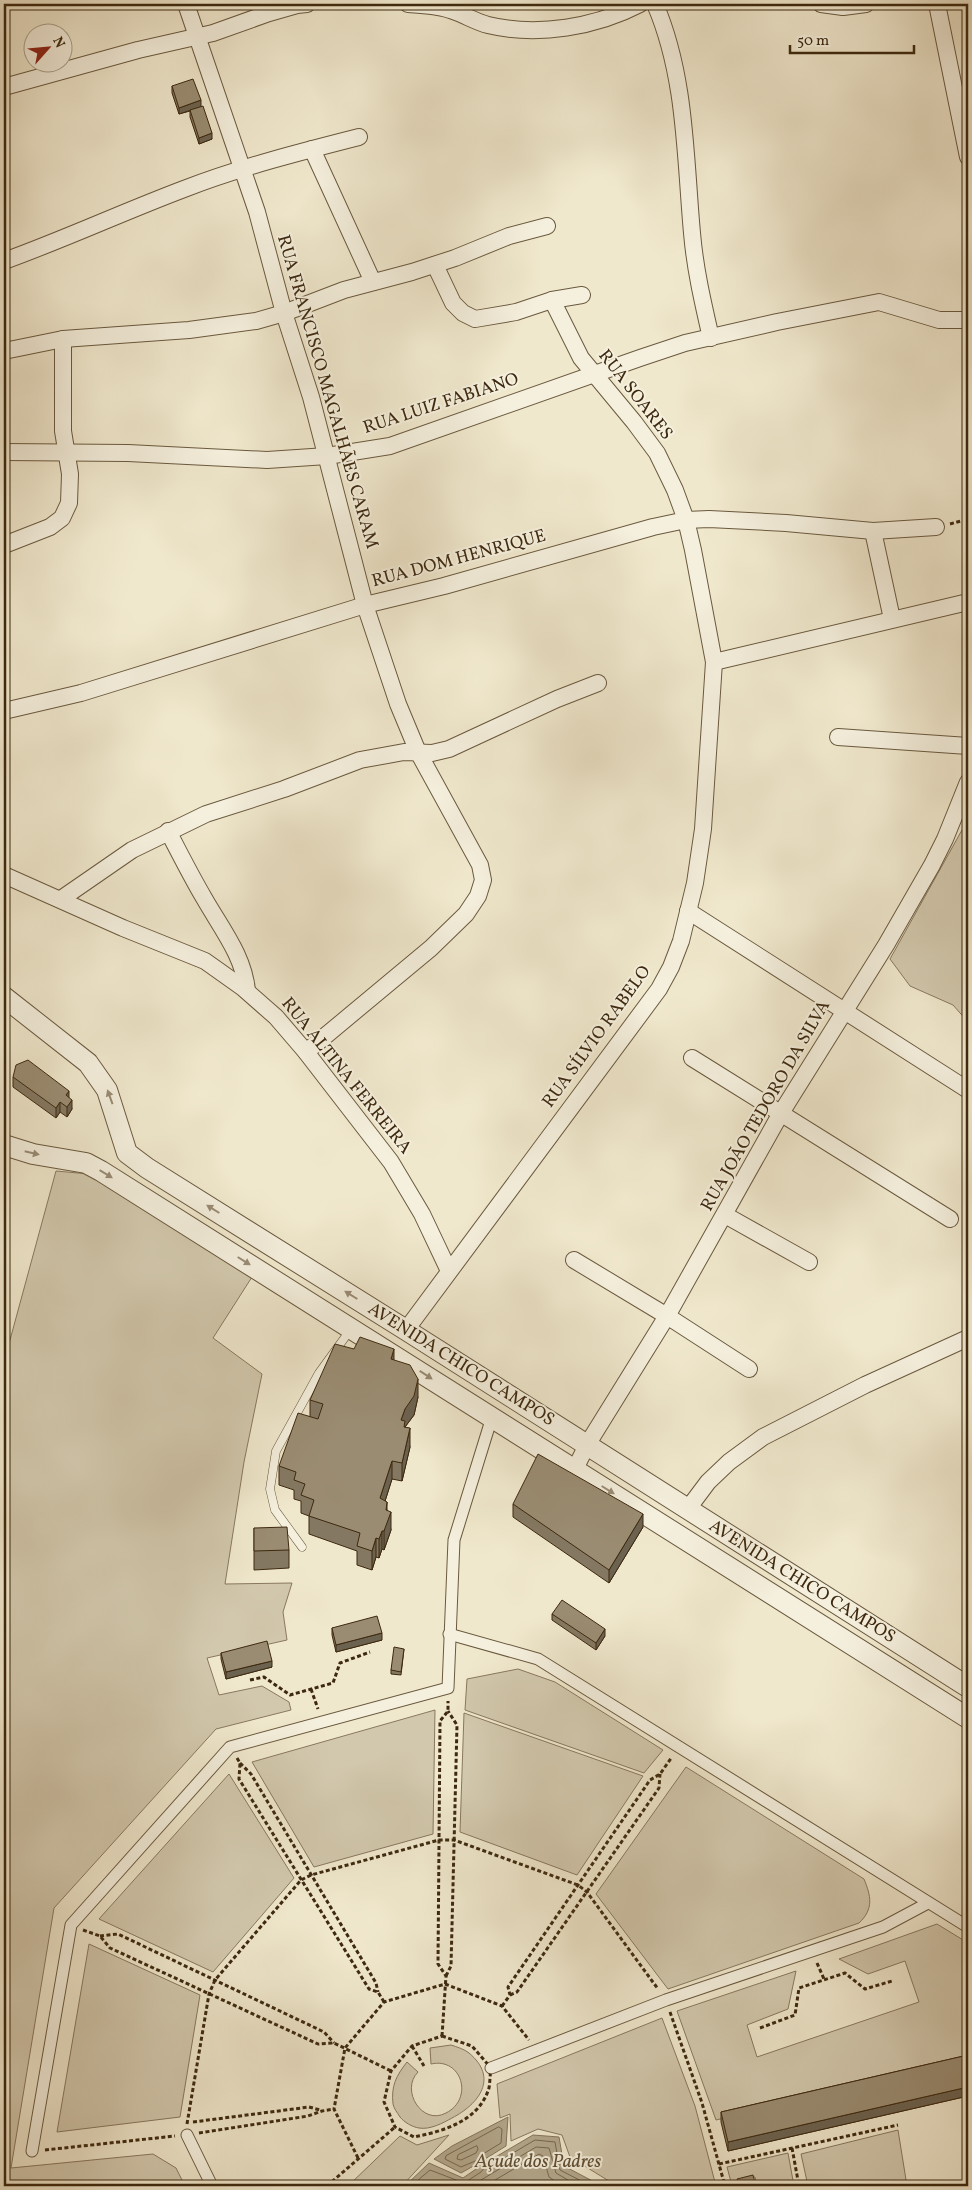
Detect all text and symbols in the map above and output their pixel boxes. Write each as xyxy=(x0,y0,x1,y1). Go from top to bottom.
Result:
north arrow xyxy=(22,22,72,72)
scale bar xyxy=(790,22,913,54)
text: 50 m xyxy=(797,31,829,52)
text: N xyxy=(47,34,69,52)
street label: RUA FRANCISCO MAGALHÃES CARAM xyxy=(270,232,384,552)
street label: RUA SOARES xyxy=(592,345,678,445)
street label: RUA LUIZ FABIANO xyxy=(360,367,522,441)
street label: RUA DOM HENRIQUE xyxy=(369,524,549,594)
street label: RUA SÍLVIO RABELO xyxy=(537,961,657,1113)
street label: RUA ALTINA FERREIRA xyxy=(275,992,417,1160)
street label: RUA JOÃO TEDORO DA SILVA xyxy=(695,996,837,1216)
one-way arrow xyxy=(106,1089,114,1104)
one-way arrow xyxy=(25,1149,40,1157)
one-way arrow xyxy=(100,1170,113,1179)
one-way arrow xyxy=(206,1205,219,1214)
one-way arrow xyxy=(237,1256,251,1265)
one-way arrow xyxy=(344,1291,358,1300)
street label: AVENIDA CHICO CAMPOS xyxy=(363,1297,559,1433)
one-way arrow xyxy=(419,1370,433,1380)
one-way arrow xyxy=(601,1485,615,1494)
street label: AVENIDA CHICO CAMPOS xyxy=(704,1514,900,1650)
water label: Açude dos Padres xyxy=(474,2149,601,2175)

